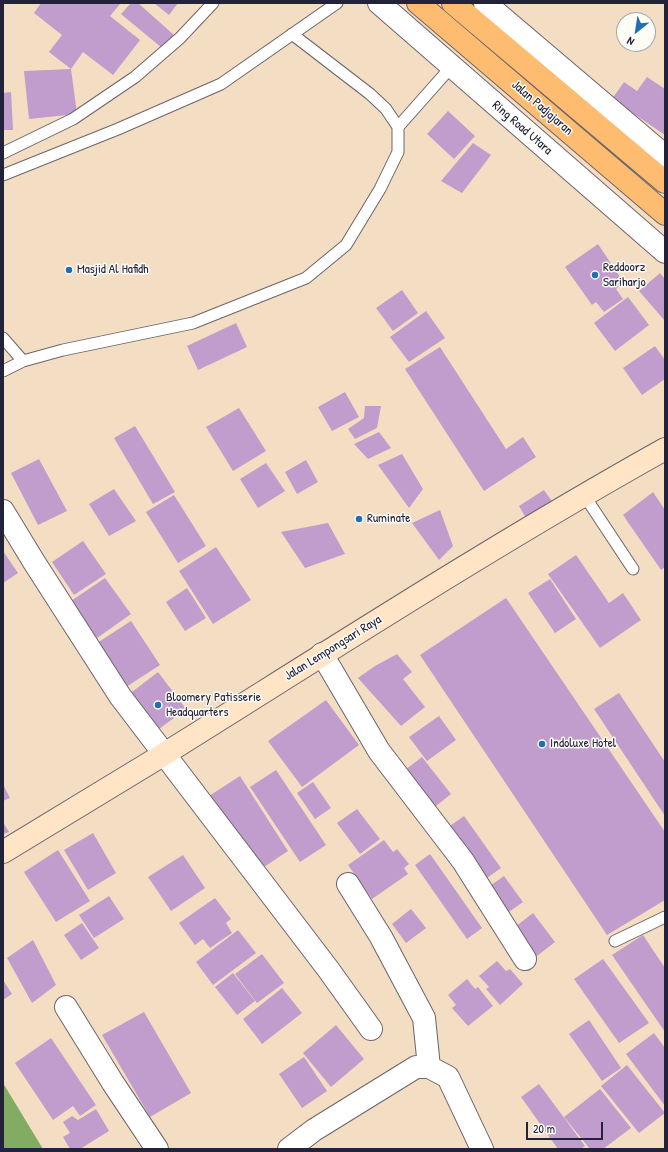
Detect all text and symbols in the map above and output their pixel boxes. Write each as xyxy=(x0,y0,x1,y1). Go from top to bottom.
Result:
north arrow xyxy=(616,12,656,52)
text: N xyxy=(624,34,637,49)
street label: Jalan Padjajaran xyxy=(508,77,576,139)
street label: Ring Road Utara xyxy=(489,98,555,158)
place label: Reddoorz Sariharjo xyxy=(603,260,646,291)
place label: Masjid Al Hafidh xyxy=(77,262,149,278)
marker: Masjid Al Hafidh xyxy=(64,265,74,275)
marker: Reddoorz Sariharjo xyxy=(590,270,600,280)
place label: Ruminate xyxy=(367,511,410,527)
marker: Ruminate xyxy=(354,514,364,524)
street label: Jalan Lempongsari Raya xyxy=(282,612,384,684)
place label: Bloomery Patisserie Headquarters xyxy=(166,690,261,721)
marker: Bloomery Patisserie Headquarters xyxy=(153,700,163,710)
place label: Indoluxe Hotel xyxy=(550,736,616,752)
marker: Indoluxe Hotel xyxy=(537,739,547,749)
scale bar xyxy=(528,1114,605,1140)
text: 20 m xyxy=(533,1120,555,1137)

